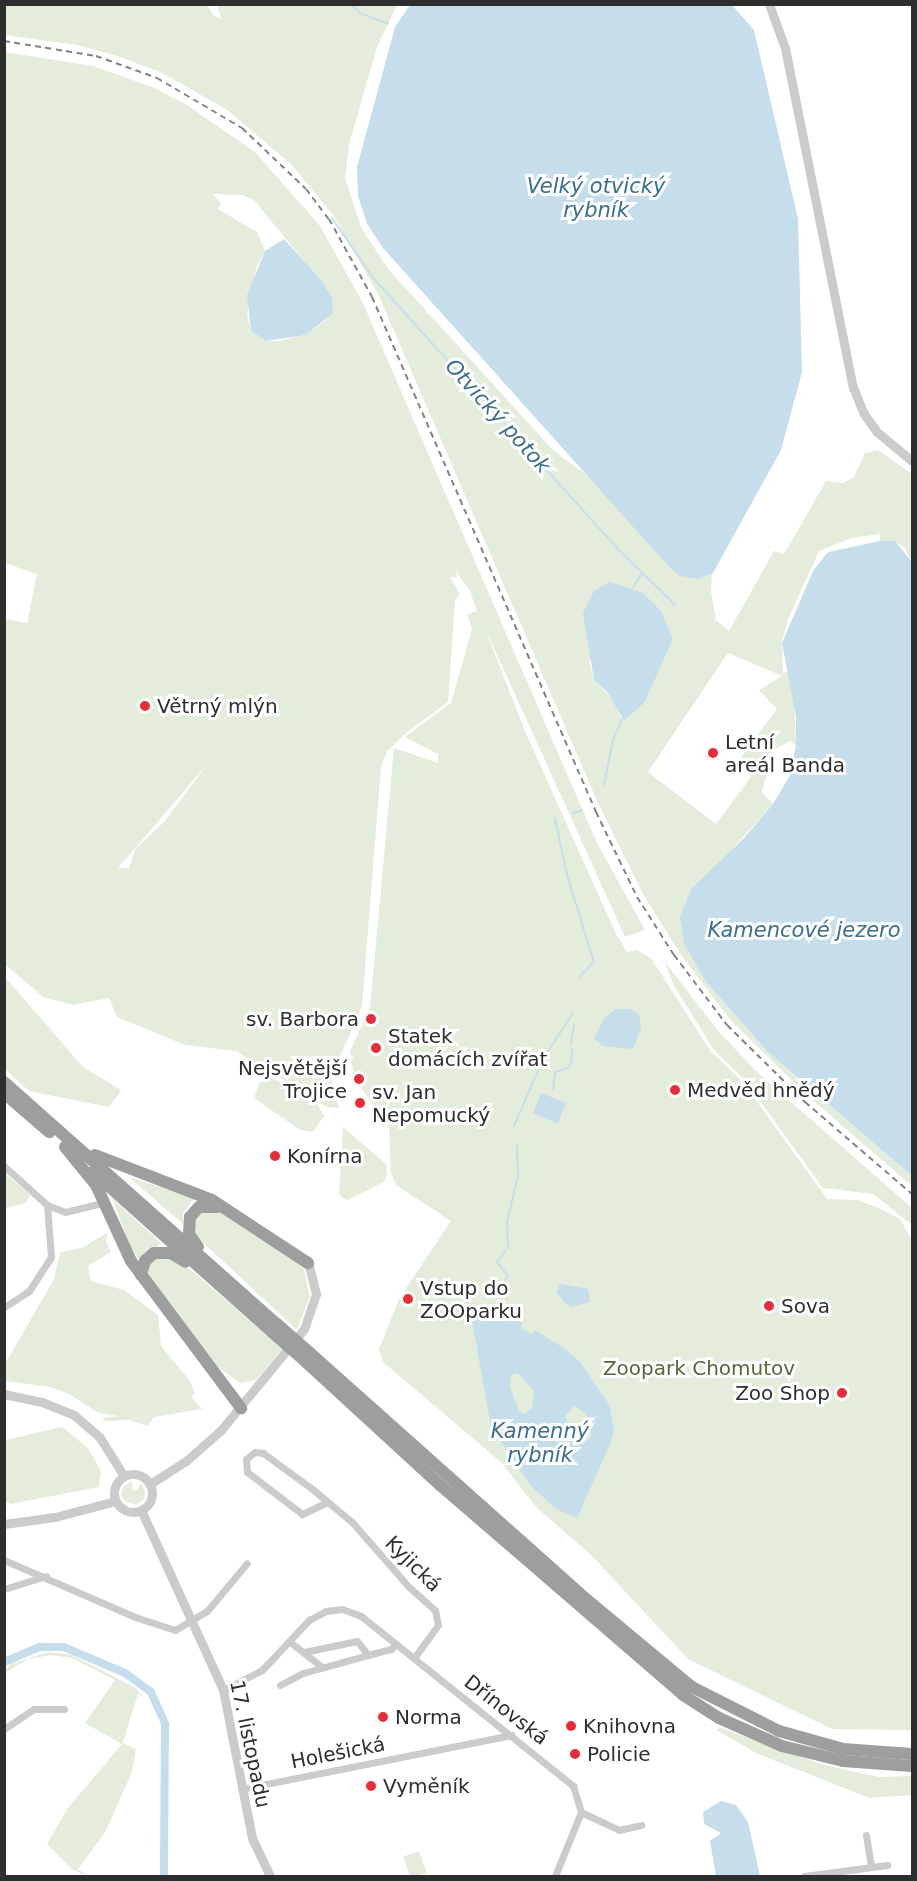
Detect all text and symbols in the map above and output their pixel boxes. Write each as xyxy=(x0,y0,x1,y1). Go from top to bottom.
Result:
water label: Velký otvický rybník xyxy=(527,173,665,223)
water label: Otvický potok xyxy=(440,354,556,478)
place label: Větrný mlýn xyxy=(157,694,278,718)
marker: Větrný mlýn xyxy=(138,699,152,713)
place label: Letní areál Banda xyxy=(725,730,845,777)
marker: Letní areál Banda xyxy=(706,746,720,760)
water label: Kamencové jezero xyxy=(707,917,901,943)
place label: sv. Barbora xyxy=(246,1007,359,1031)
marker: sv. Barbora xyxy=(364,1012,378,1026)
place label: Statek domácích zvířat xyxy=(388,1024,547,1071)
marker: Statek domácích zvířat xyxy=(369,1041,383,1055)
place label: Nejsvětější Trojice xyxy=(238,1056,347,1103)
marker: Nejsvětější Trojice xyxy=(352,1072,366,1086)
place label: Medvěd hnědý xyxy=(687,1078,835,1102)
place label: sv. Jan Nepomucký xyxy=(372,1080,490,1127)
marker: Medvěd hnědý xyxy=(668,1083,682,1097)
marker: sv. Jan Nepomucký xyxy=(353,1096,367,1110)
place label: Konírna xyxy=(287,1144,362,1168)
marker: Konírna xyxy=(268,1149,282,1163)
place label: Vstup do ZOOparku xyxy=(420,1276,522,1323)
marker: Vstup do ZOOparku xyxy=(401,1292,415,1306)
place label: Sova xyxy=(781,1294,830,1318)
marker: Sova xyxy=(762,1299,776,1313)
park label: Zoopark Chomutov xyxy=(603,1356,795,1380)
place label: Zoo Shop xyxy=(735,1381,830,1405)
marker: Zoo Shop xyxy=(835,1386,849,1400)
water label: Kamenný rybník xyxy=(491,1418,589,1468)
street label: Kyjická xyxy=(380,1531,446,1597)
street label: Dřínovská xyxy=(459,1670,553,1750)
street label: 17. listopadu xyxy=(225,1678,275,1810)
place label: Norma xyxy=(395,1705,462,1729)
marker: Norma xyxy=(376,1710,390,1724)
place label: Knihovna xyxy=(583,1714,676,1738)
marker: Knihovna xyxy=(564,1719,578,1733)
street label: Holešická xyxy=(289,1732,387,1774)
place label: Policie xyxy=(587,1742,651,1766)
marker: Policie xyxy=(568,1747,582,1761)
place label: Vyměník xyxy=(383,1774,470,1798)
marker: Vyměník xyxy=(364,1779,378,1793)

